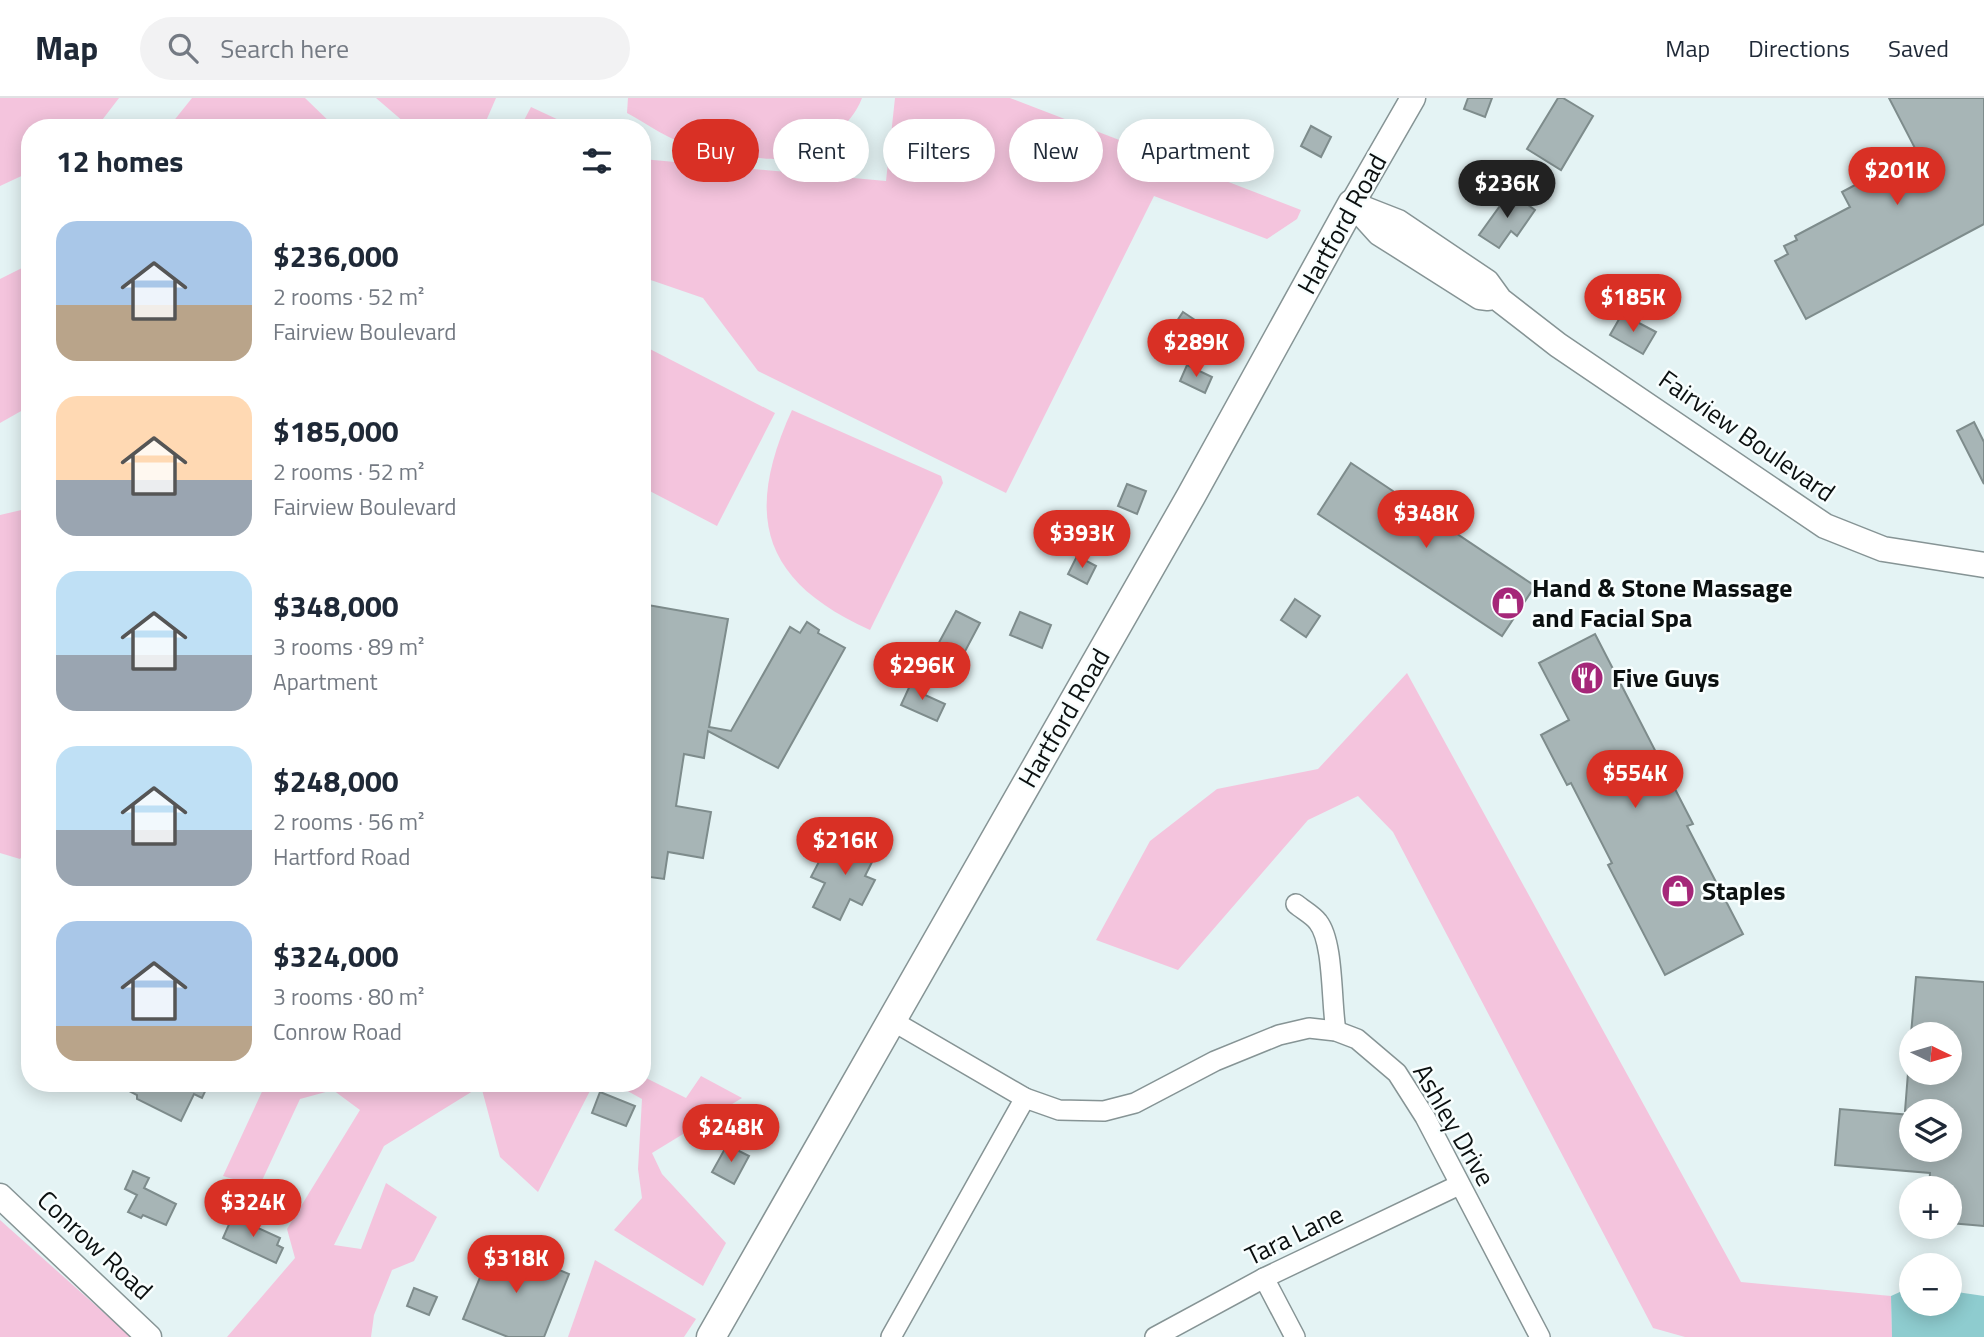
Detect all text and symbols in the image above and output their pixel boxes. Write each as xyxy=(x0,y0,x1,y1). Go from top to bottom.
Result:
search box xyxy=(140,17,630,80)
text: Map xyxy=(35,23,98,73)
icon: search xyxy=(164,29,202,67)
text: Search here xyxy=(220,29,349,68)
text: Map xyxy=(1665,30,1710,66)
text: Directions xyxy=(1748,30,1850,66)
text: Saved xyxy=(1888,30,1949,66)
chip: Buy xyxy=(672,119,759,182)
chip: Rent xyxy=(773,119,869,182)
chip: Filters xyxy=(883,119,995,182)
chip: New xyxy=(1009,119,1103,182)
chip: Apartment xyxy=(1117,119,1274,182)
text: 12 homes xyxy=(56,138,183,184)
icon: filters xyxy=(578,142,616,180)
street label: Hartford Road xyxy=(1287,146,1396,301)
pin: $201K xyxy=(1848,148,1946,207)
text: $201K xyxy=(1864,152,1930,187)
pin: $236K xyxy=(1458,160,1556,220)
text: $236K xyxy=(1474,165,1540,200)
text: $236,000 xyxy=(273,233,399,279)
icon: home xyxy=(112,249,196,333)
pin: $185K xyxy=(1584,274,1682,334)
text: 2 rooms · 52 m² xyxy=(273,279,424,314)
text: $185K xyxy=(1600,279,1666,314)
text: Fairview Boulevard xyxy=(273,314,457,349)
pin: $289K xyxy=(1147,320,1245,379)
text: $289K xyxy=(1163,324,1229,359)
street label: Fairview Boulevard xyxy=(1651,360,1843,511)
text: $185,000 xyxy=(273,408,399,454)
icon: home xyxy=(112,424,196,508)
text: 2 rooms · 52 m² xyxy=(273,454,424,489)
text: Fairview Boulevard xyxy=(273,489,457,524)
pin: $348K xyxy=(1377,490,1475,550)
text: $348K xyxy=(1393,495,1459,530)
pin: $393K xyxy=(1033,510,1131,570)
text: $393K xyxy=(1049,515,1115,550)
place label: Hand & Stone Massage and Facial Spa xyxy=(1532,568,1792,637)
text: $348,000 xyxy=(273,583,399,629)
shop icon: Hand & Stone Massage and Facial Spa xyxy=(1489,584,1527,622)
icon: home xyxy=(112,599,196,683)
text: 3 rooms · 89 m² xyxy=(273,629,424,664)
street label: Hartford Road xyxy=(1008,641,1119,795)
pin: $296K xyxy=(873,642,971,702)
text: $296K xyxy=(889,647,955,682)
place label: Five Guys xyxy=(1612,658,1720,697)
restaurant icon: Five Guys xyxy=(1568,659,1606,697)
text: Apartment xyxy=(273,664,378,699)
pin: $554K xyxy=(1586,750,1684,810)
text: $554K xyxy=(1602,755,1668,790)
text: $248,000 xyxy=(273,758,399,804)
icon: home xyxy=(112,774,196,858)
text: 2 rooms · 56 m² xyxy=(273,804,424,839)
pin: $216K xyxy=(796,818,894,877)
text: $216K xyxy=(812,822,878,857)
text: Hartford Road xyxy=(273,839,410,874)
place label: Staples xyxy=(1702,871,1785,910)
shop icon: Staples xyxy=(1659,872,1697,910)
text: $324,000 xyxy=(273,933,399,979)
icon: home xyxy=(112,949,196,1033)
text: 3 rooms · 80 m² xyxy=(273,979,424,1014)
text: Conrow Road xyxy=(273,1014,402,1049)
north arrow xyxy=(1899,1022,1962,1085)
map controls xyxy=(1899,1022,1962,1316)
street label: Ashley Drive xyxy=(1404,1056,1505,1193)
button: layers xyxy=(1899,1099,1962,1162)
pin: $248K xyxy=(682,1104,780,1164)
text: $248K xyxy=(698,1109,764,1144)
button: + xyxy=(1899,1176,1962,1239)
pin: $324K xyxy=(204,1180,302,1239)
street label: Conrow Road xyxy=(29,1181,162,1309)
text: $324K xyxy=(220,1184,286,1219)
street label: Tara Lane xyxy=(1238,1194,1349,1275)
pin: $318K xyxy=(467,1236,565,1295)
text: $318K xyxy=(483,1240,549,1275)
button: − xyxy=(1899,1253,1962,1316)

